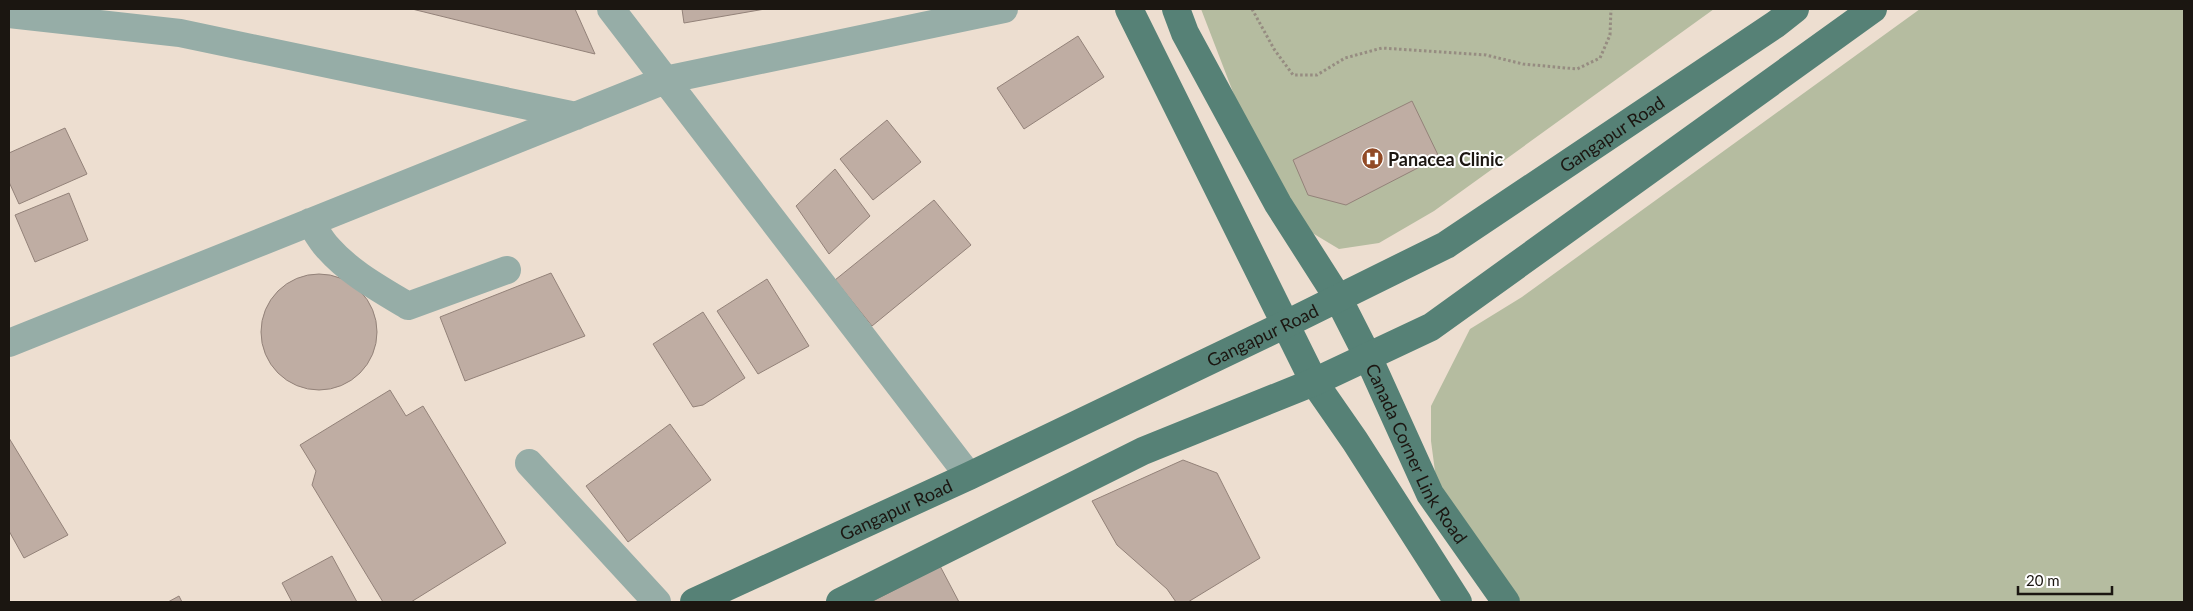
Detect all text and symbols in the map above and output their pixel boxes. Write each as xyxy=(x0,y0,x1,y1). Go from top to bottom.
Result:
street label: Gangapur Road xyxy=(1555,91,1668,177)
hospital icon: Panacea Clinic xyxy=(1360,147,1384,171)
place label: Panacea Clinic xyxy=(1388,148,1504,170)
street label: Gangapur Road xyxy=(1203,299,1322,371)
street label: Canada Corner Link Road xyxy=(1361,360,1472,547)
street label: Gangapur Road xyxy=(836,474,956,545)
scale bar xyxy=(2018,564,2112,596)
text: 20 m xyxy=(2026,571,2060,589)

